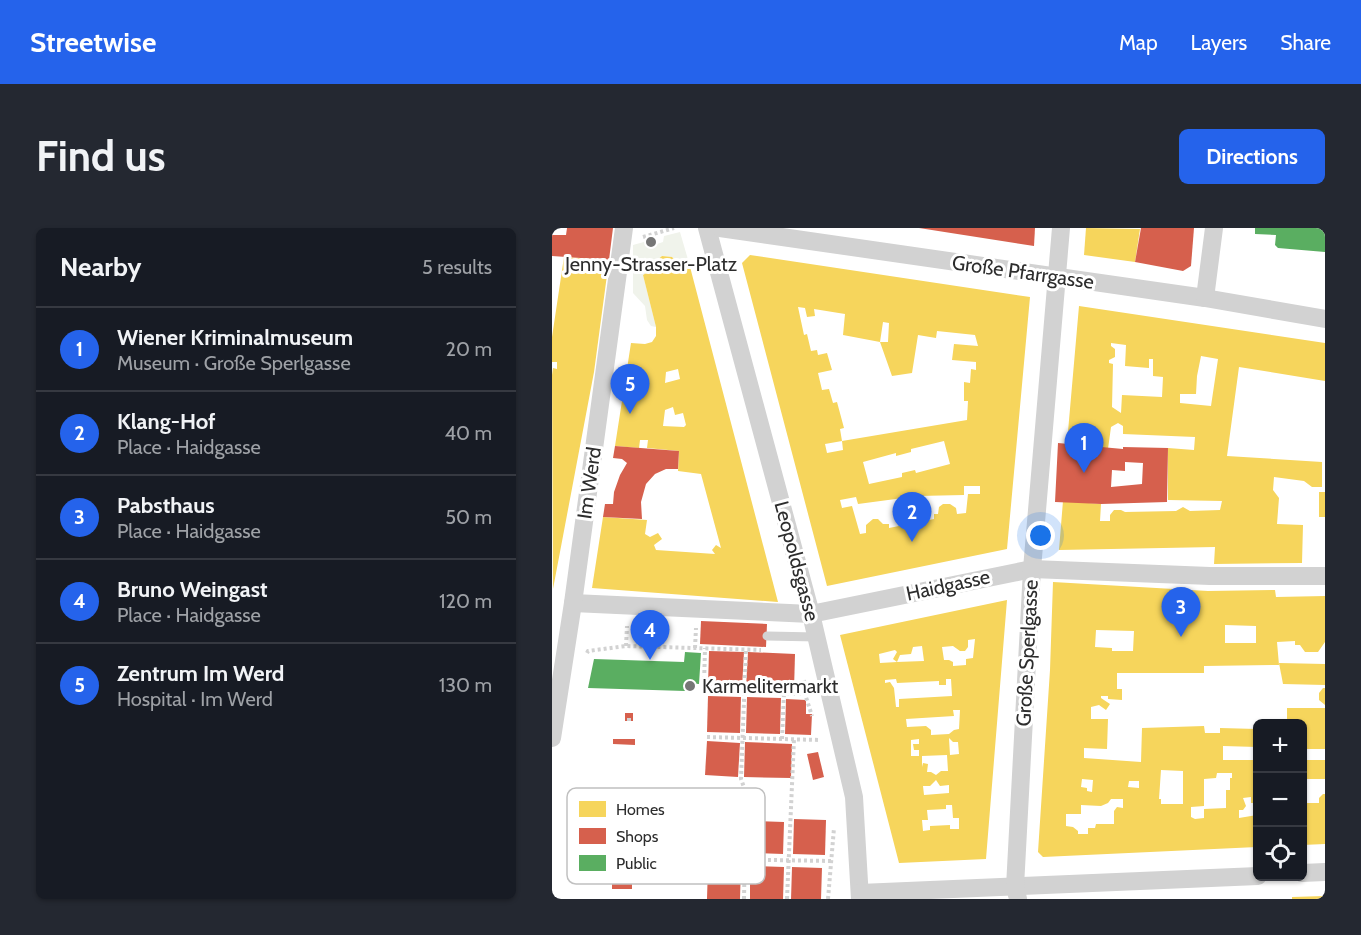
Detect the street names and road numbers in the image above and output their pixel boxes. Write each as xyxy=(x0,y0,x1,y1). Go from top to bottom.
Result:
street label: Große Pfarrgasse xyxy=(951,250,1095,294)
street label: Im Werd xyxy=(572,445,606,521)
street label: Leopoldsgasse xyxy=(769,498,825,624)
street label: Haidgasse xyxy=(904,564,992,606)
street label: Große Sperlgasse xyxy=(1011,579,1043,727)

